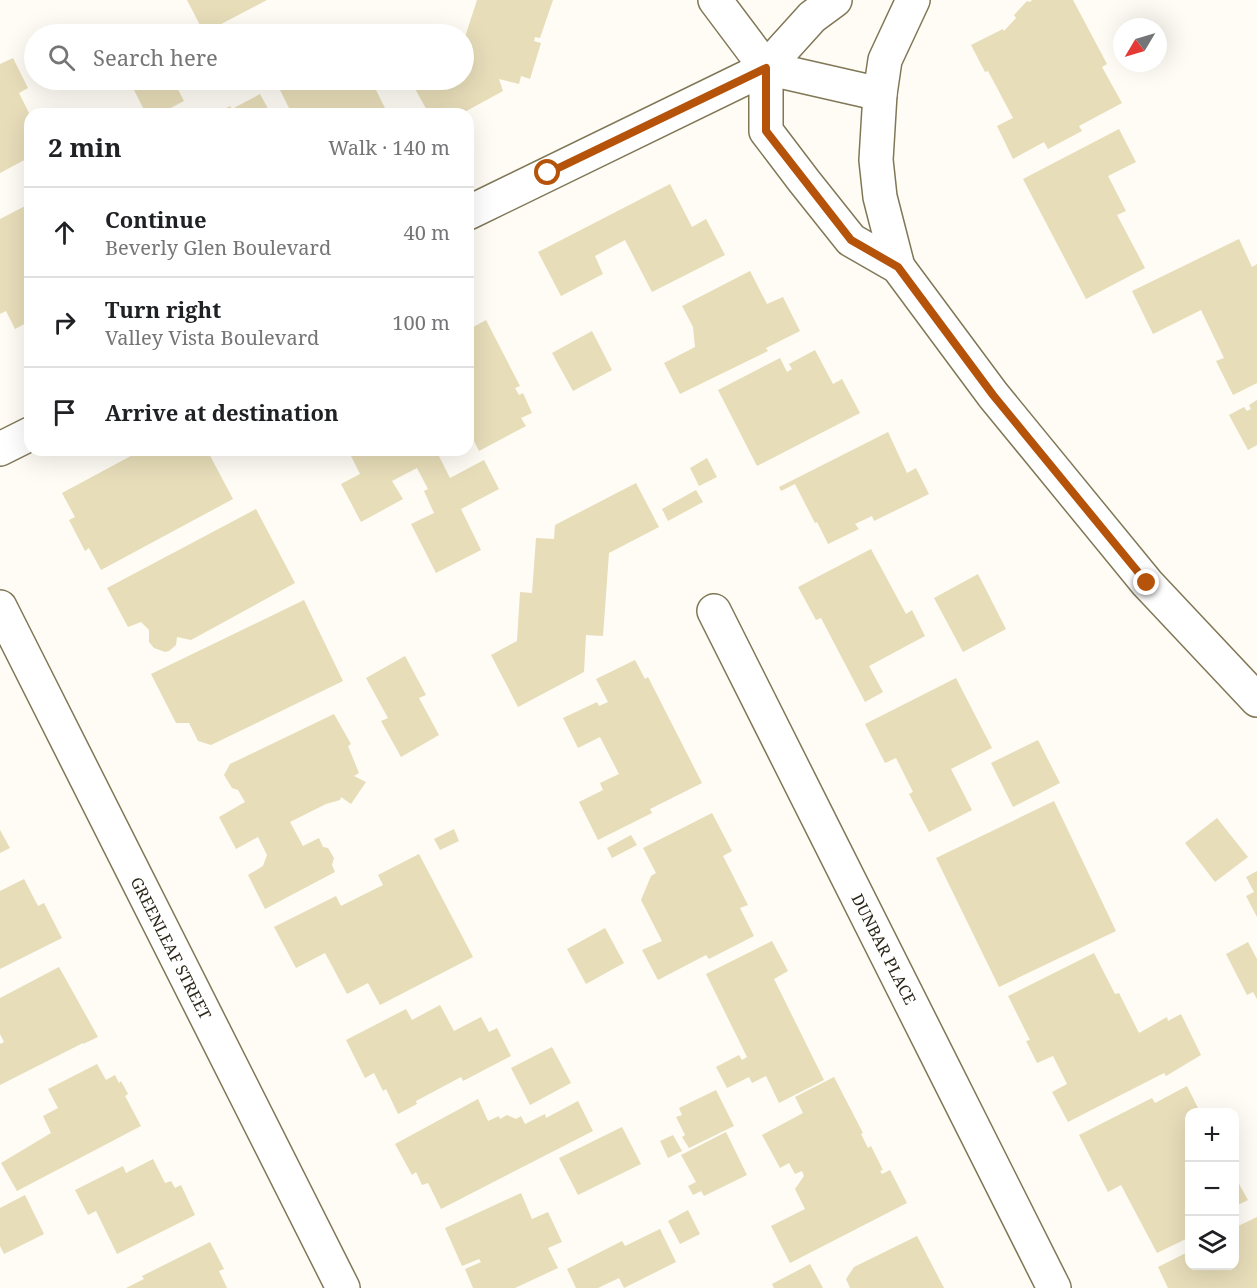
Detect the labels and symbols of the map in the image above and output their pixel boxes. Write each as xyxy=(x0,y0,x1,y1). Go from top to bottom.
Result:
north arrow xyxy=(1113,18,1167,72)
route start xyxy=(534,159,560,185)
route end xyxy=(1133,569,1159,595)
street label: GREENLEAF STREET xyxy=(125,873,217,1023)
street label: DUNBAR PLACE xyxy=(847,890,921,1008)

